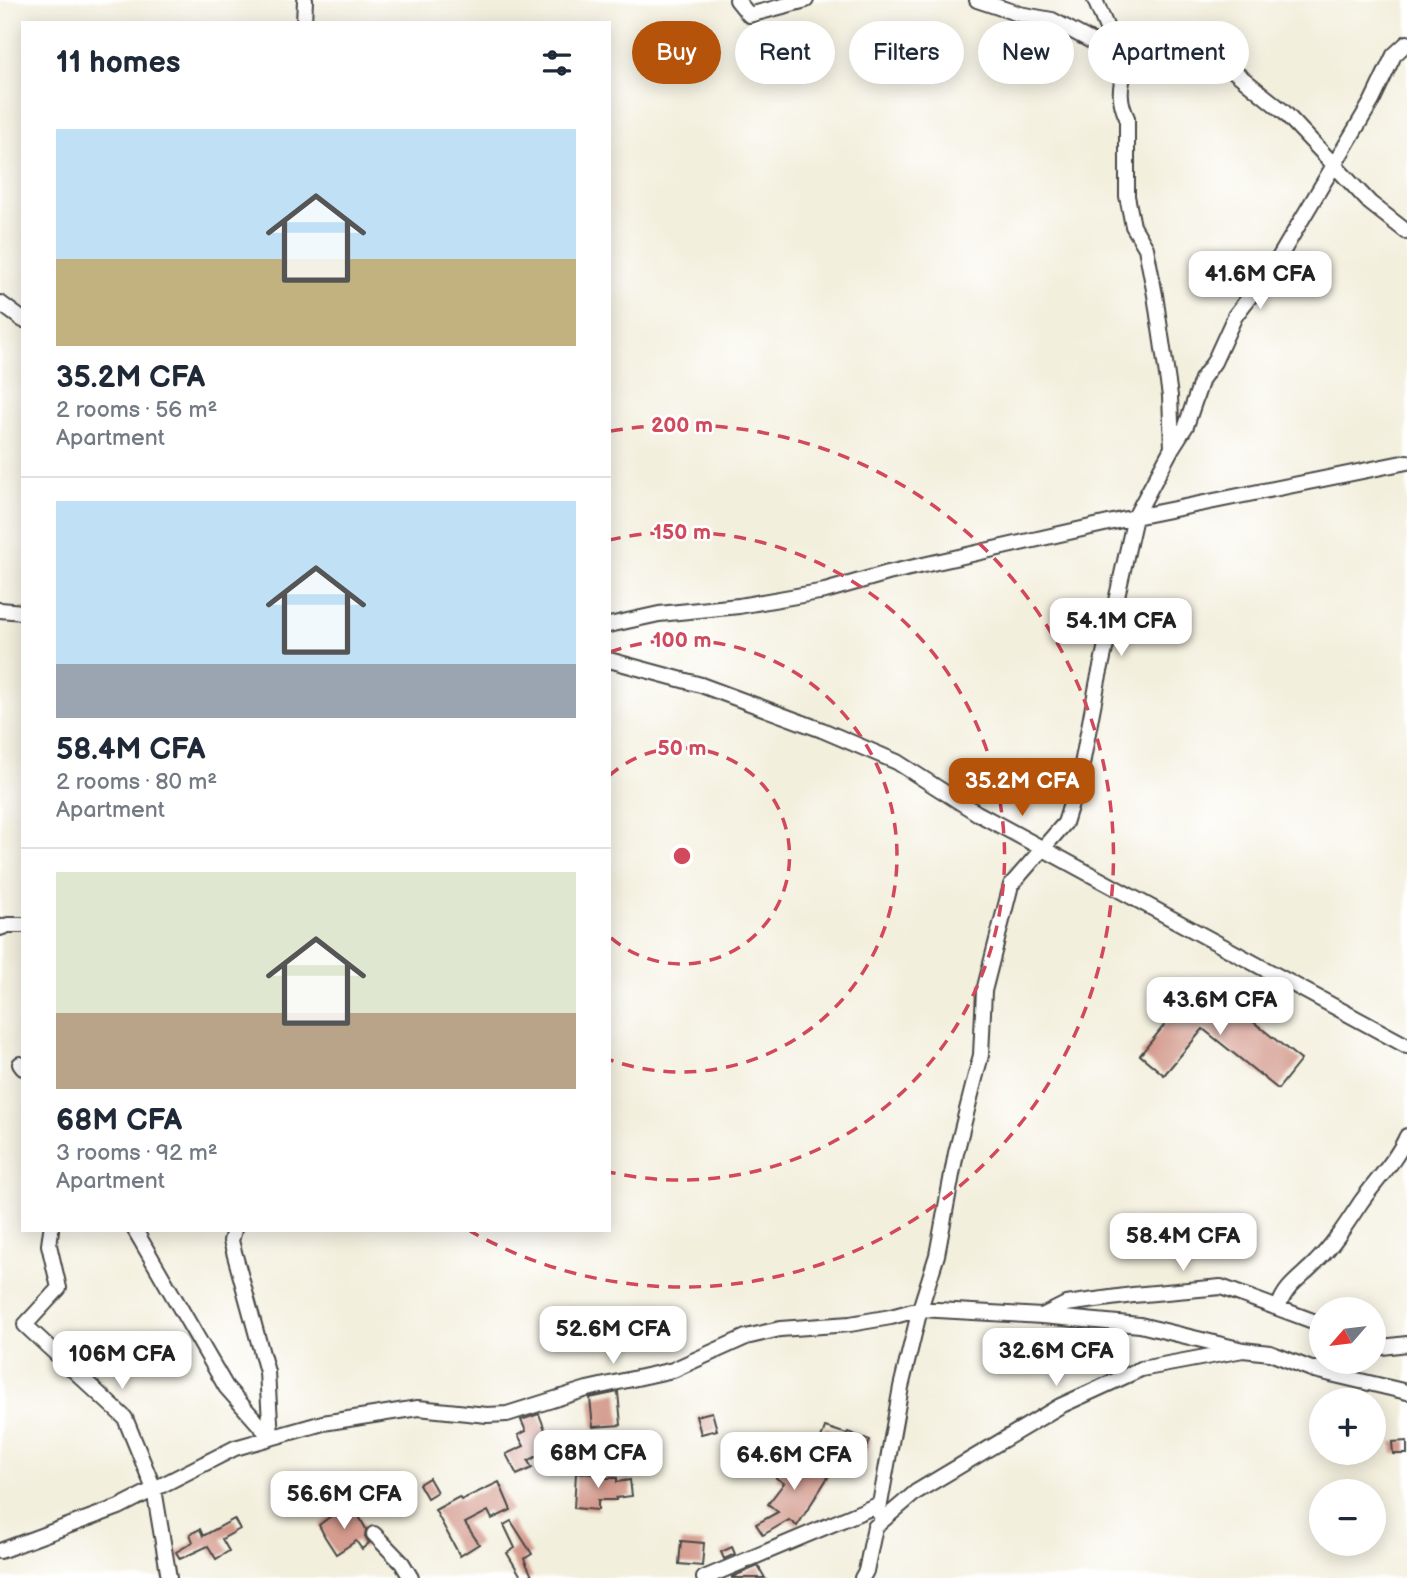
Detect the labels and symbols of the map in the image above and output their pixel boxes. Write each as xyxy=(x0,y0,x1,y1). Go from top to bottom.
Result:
pin: 41.6M CFA xyxy=(1180,252,1340,311)
text: 200 m xyxy=(651,413,713,438)
text: 150 m xyxy=(653,520,711,545)
pin: 54.1M CFA xyxy=(1041,598,1201,658)
text: 100 m xyxy=(653,628,711,653)
text: 50 m xyxy=(658,736,706,761)
pin: 35.2M CFA xyxy=(942,758,1102,818)
centre of rings xyxy=(670,844,694,868)
pin: 43.6M CFA xyxy=(1140,978,1300,1037)
pin: 58.4M CFA xyxy=(1103,1214,1263,1273)
north arrow xyxy=(1309,1297,1386,1374)
pin: 52.6M CFA xyxy=(533,1306,693,1366)
pin: 32.6M CFA xyxy=(976,1328,1136,1388)
pin: 106M CFA xyxy=(50,1332,194,1391)
pin: 68M CFA xyxy=(533,1430,663,1490)
pin: 64.6M CFA xyxy=(714,1432,874,1492)
pin: 56.6M CFA xyxy=(264,1472,424,1531)

